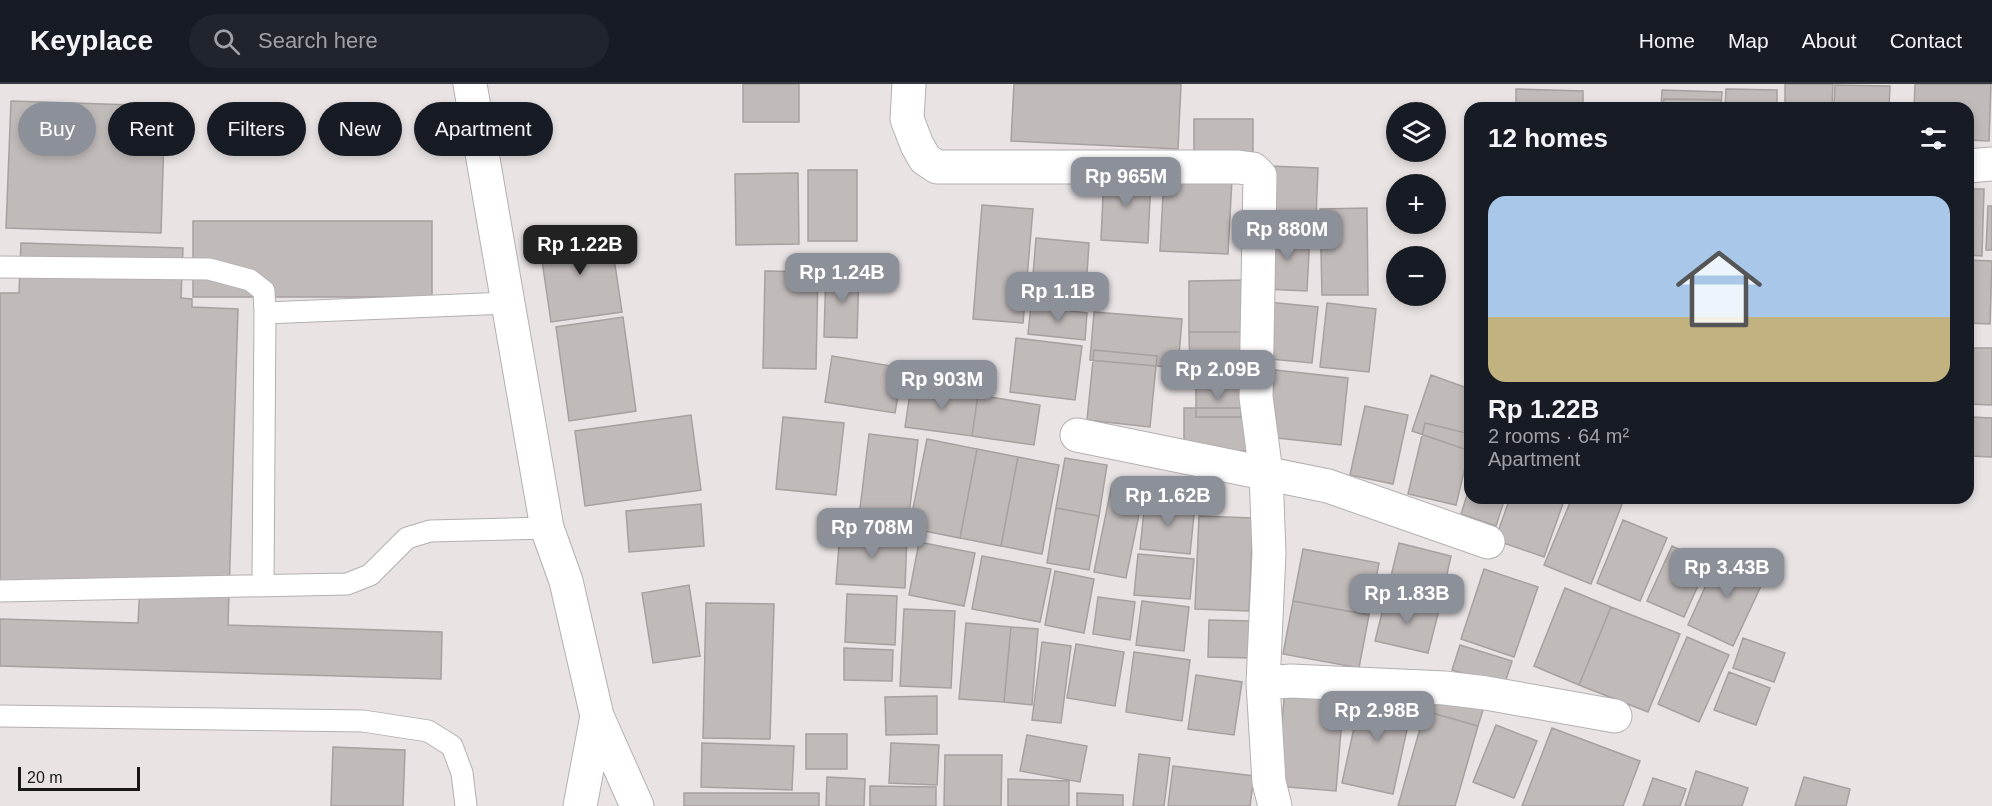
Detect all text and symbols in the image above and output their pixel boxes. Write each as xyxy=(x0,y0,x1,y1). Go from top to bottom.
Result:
search box xyxy=(189,14,609,68)
text: Keyplace xyxy=(30,25,153,56)
icon: search xyxy=(210,25,243,58)
text: Search here xyxy=(258,28,378,53)
text: Home xyxy=(1639,29,1695,52)
text: Map xyxy=(1728,29,1769,52)
text: About xyxy=(1802,29,1857,52)
text: Contact xyxy=(1890,29,1962,52)
chip: Buy xyxy=(18,102,96,156)
chip: Rent xyxy=(108,102,195,156)
chip: Filters xyxy=(207,102,306,156)
chip: New xyxy=(318,102,402,156)
chip: Apartment xyxy=(414,102,553,156)
map controls xyxy=(1386,102,1446,306)
button: layers xyxy=(1386,102,1446,162)
icon: filters xyxy=(1917,122,1950,155)
text: 12 homes xyxy=(1488,123,1608,153)
pin: Rp 965M xyxy=(1071,157,1181,208)
text: Rp 965M xyxy=(1085,165,1167,187)
button: + xyxy=(1386,174,1446,234)
pin: Rp 880M xyxy=(1232,210,1342,261)
text: Rp 880M xyxy=(1246,218,1328,240)
pin: Rp 1.22B xyxy=(518,225,642,276)
text: Rp 1.22B xyxy=(537,233,623,255)
icon: home xyxy=(1665,235,1773,343)
button: − xyxy=(1386,246,1446,306)
pin: Rp 1.24B xyxy=(780,253,904,304)
text: Rp 1.24B xyxy=(799,261,885,283)
pin: Rp 1.1B xyxy=(1003,272,1113,323)
text: Rp 1.1B xyxy=(1021,280,1095,302)
pin: Rp 2.09B xyxy=(1156,350,1280,401)
text: Rp 2.09B xyxy=(1175,358,1261,380)
pin: Rp 903M xyxy=(887,360,997,411)
text: Rp 903M xyxy=(901,368,983,390)
text: Rp 1.22B xyxy=(1488,394,1599,424)
text: 2 rooms · 64 m² xyxy=(1488,425,1629,447)
text: Apartment xyxy=(1488,448,1580,470)
pin: Rp 1.62B xyxy=(1106,476,1230,527)
text: Rp 1.62B xyxy=(1125,484,1211,506)
pin: Rp 708M xyxy=(817,508,927,559)
text: Rp 708M xyxy=(831,516,913,538)
pin: Rp 3.43B xyxy=(1665,548,1789,599)
text: Rp 3.43B xyxy=(1684,556,1770,578)
pin: Rp 1.83B xyxy=(1345,574,1469,625)
text: Rp 1.83B xyxy=(1364,582,1450,604)
pin: Rp 2.98B xyxy=(1315,691,1439,742)
text: Rp 2.98B xyxy=(1334,699,1420,721)
scale bar xyxy=(18,764,140,792)
text: 20 m xyxy=(27,769,63,786)

